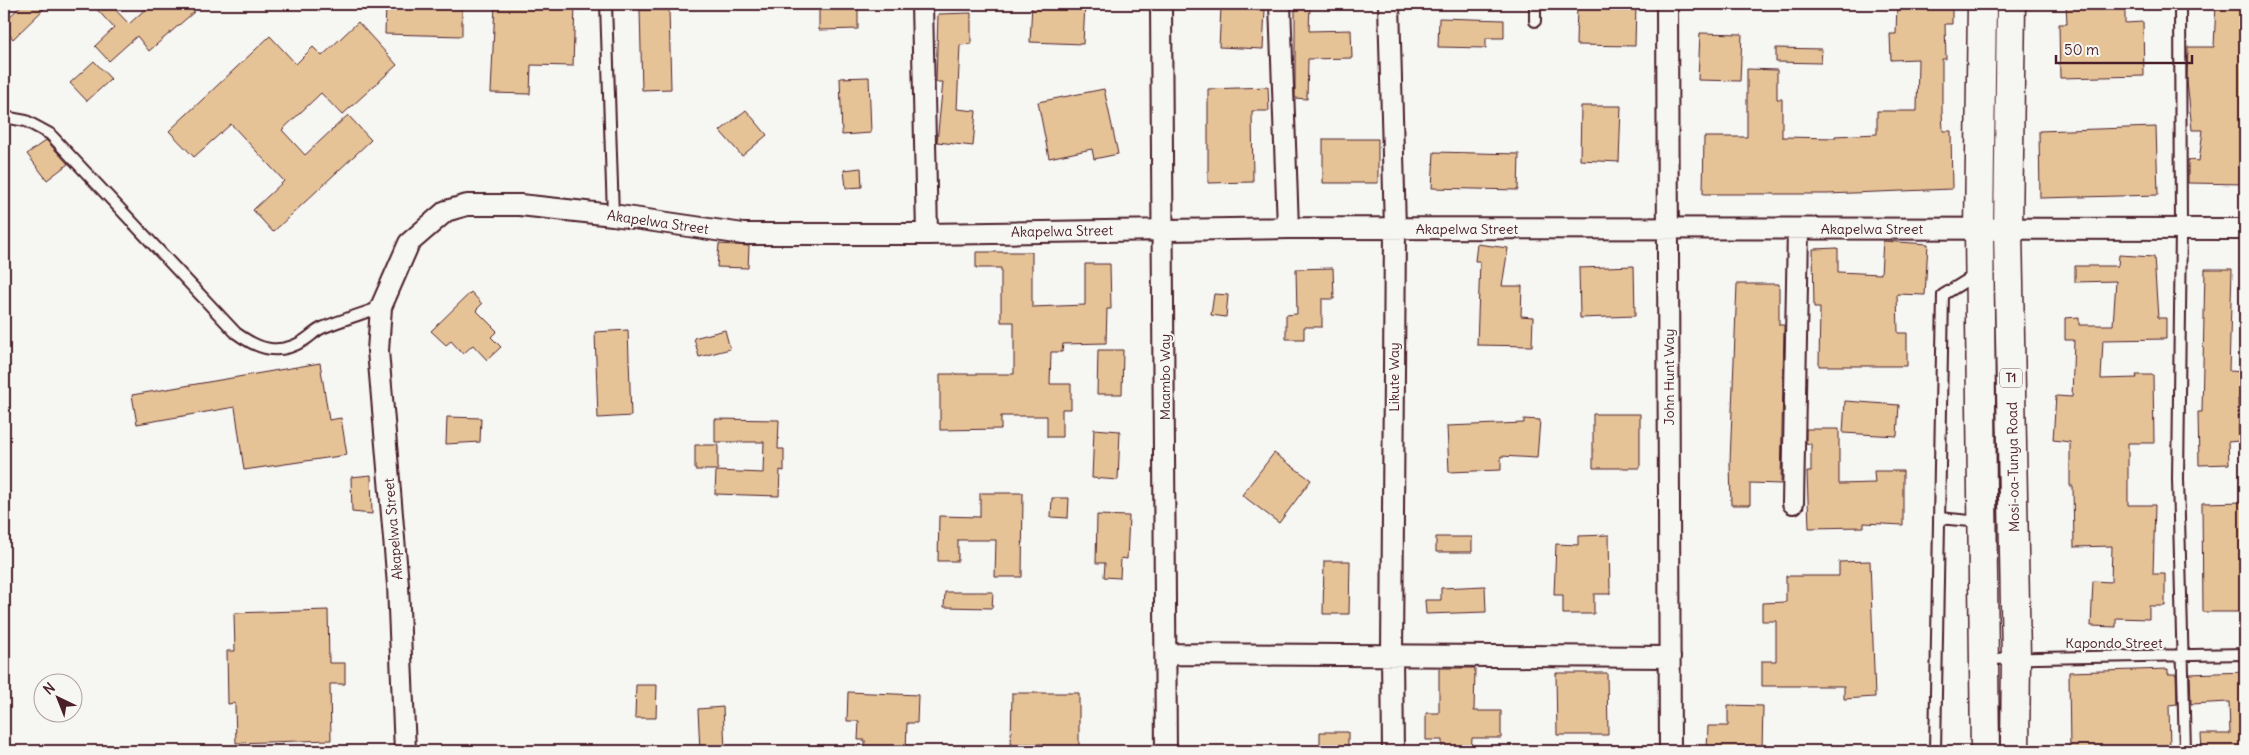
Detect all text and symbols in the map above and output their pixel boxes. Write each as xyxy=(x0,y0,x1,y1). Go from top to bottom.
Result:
scale bar xyxy=(2056,32,2193,64)
text: 50 m xyxy=(2064,40,2099,59)
street label: Akapelwa Street xyxy=(606,206,710,238)
street label: Akapelwa Street xyxy=(1416,220,1518,238)
street label: Akapelwa Street xyxy=(1821,220,1923,238)
street label: Akapelwa Street xyxy=(1011,221,1114,241)
street label: John Hunt Way xyxy=(1660,329,1678,425)
street label: Maambo Way xyxy=(1156,334,1174,420)
street label: Likute Way xyxy=(1385,342,1403,412)
road number: T1 xyxy=(2000,368,2022,388)
street label: Mosi-oa-Tunya Road xyxy=(2003,402,2023,532)
street label: Akapelwa Street xyxy=(380,477,406,581)
street label: Kapondo Street xyxy=(2065,634,2163,652)
north arrow xyxy=(32,672,82,722)
text: N xyxy=(39,679,59,698)

